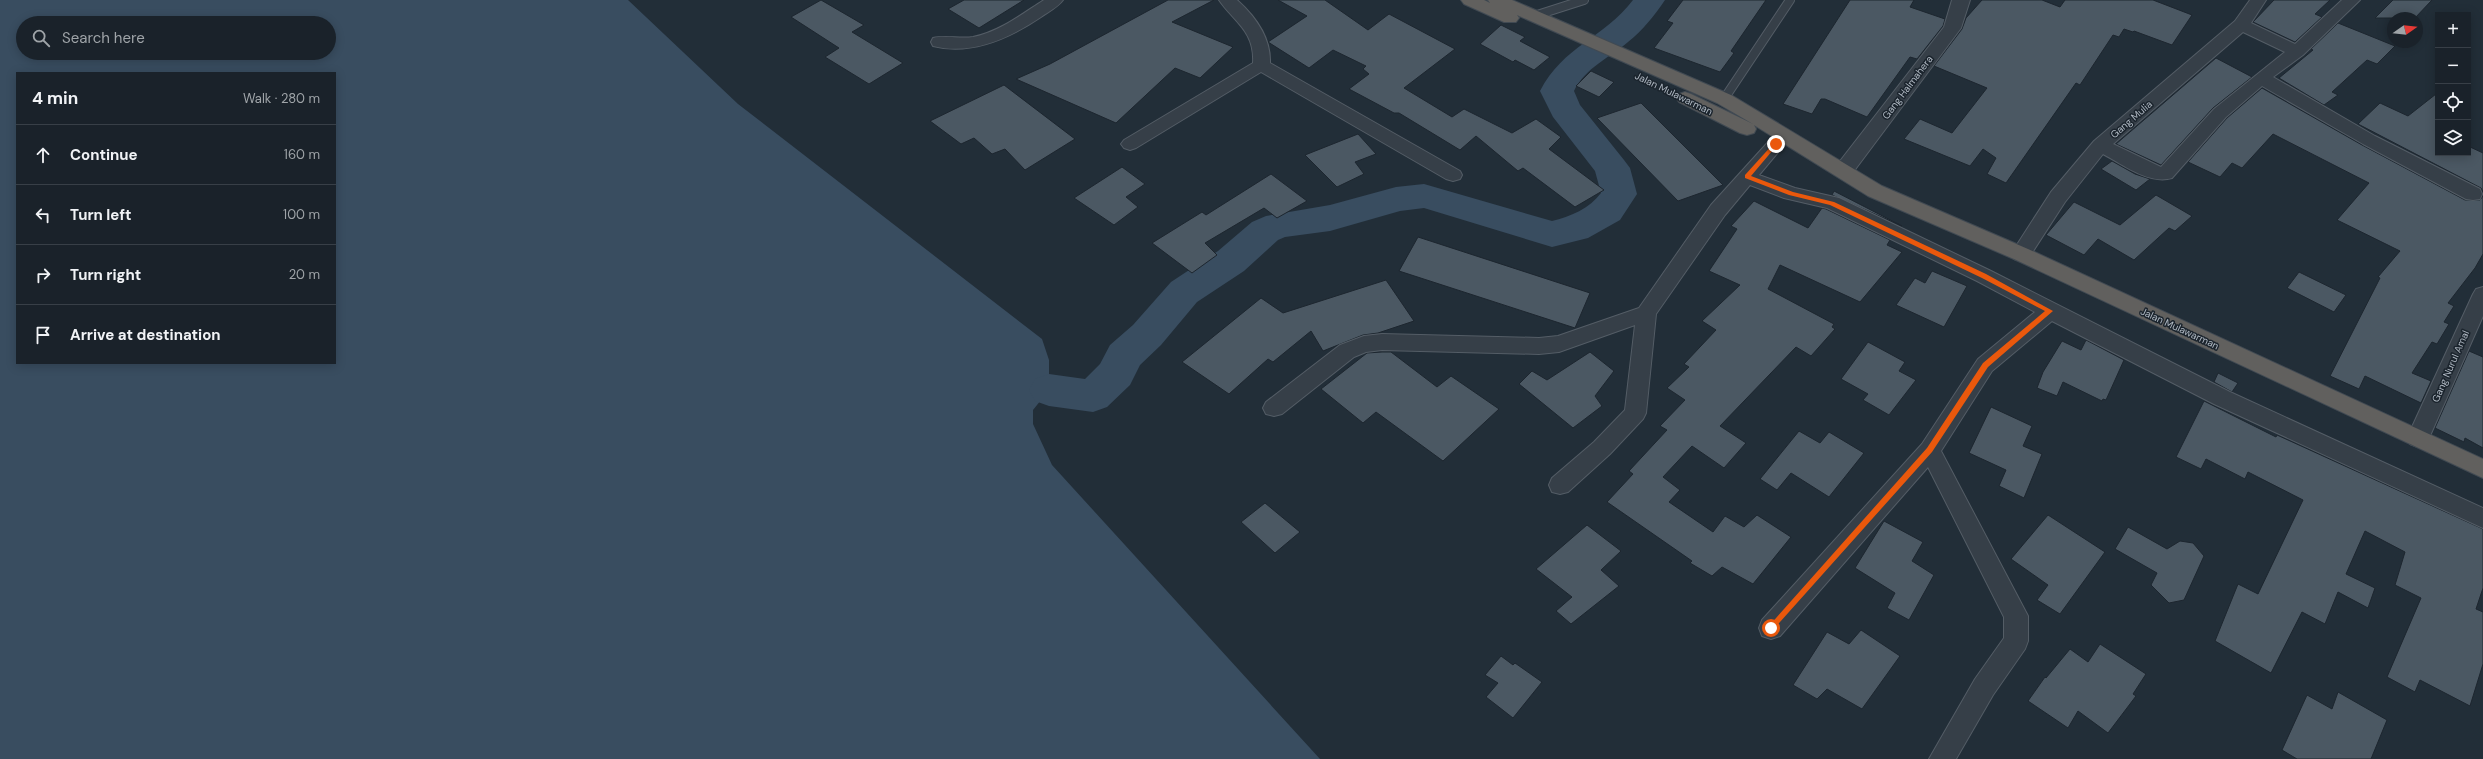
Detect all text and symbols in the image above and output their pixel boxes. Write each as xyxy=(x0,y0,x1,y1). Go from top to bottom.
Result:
north arrow xyxy=(2387,12,2423,48)
map controls xyxy=(2435,12,2471,156)
button: + xyxy=(2435,12,2471,48)
search box xyxy=(16,16,336,60)
icon: search xyxy=(30,27,52,49)
text: Search here xyxy=(62,28,145,48)
button: − xyxy=(2435,48,2471,84)
street label: Gang Halmahera xyxy=(1879,53,1936,122)
street label: Jalan Mulawarman xyxy=(1633,69,1715,118)
button: locate xyxy=(2435,84,2471,120)
text: 4 min xyxy=(32,87,78,109)
text: Walk · 280 m xyxy=(243,90,320,107)
street label: Gang Mulia xyxy=(2108,98,2155,141)
button: layers xyxy=(2435,120,2471,156)
route end xyxy=(1767,135,1785,153)
icon: ahead xyxy=(32,144,54,166)
text: Continue xyxy=(70,145,138,165)
text: 160 m xyxy=(284,146,320,163)
icon: left xyxy=(32,204,54,226)
text: Turn left xyxy=(70,205,131,225)
text: 100 m xyxy=(283,206,320,223)
icon: right xyxy=(32,264,54,286)
text: Turn right xyxy=(70,265,141,285)
text: 20 m xyxy=(289,266,320,283)
street label: Jalan Mulawarman xyxy=(2139,305,2221,352)
icon: arrive xyxy=(32,324,54,346)
text: Arrive at destination xyxy=(70,325,221,345)
street label: Gang Nurul Amal xyxy=(2429,328,2472,404)
route start xyxy=(1762,619,1780,637)

